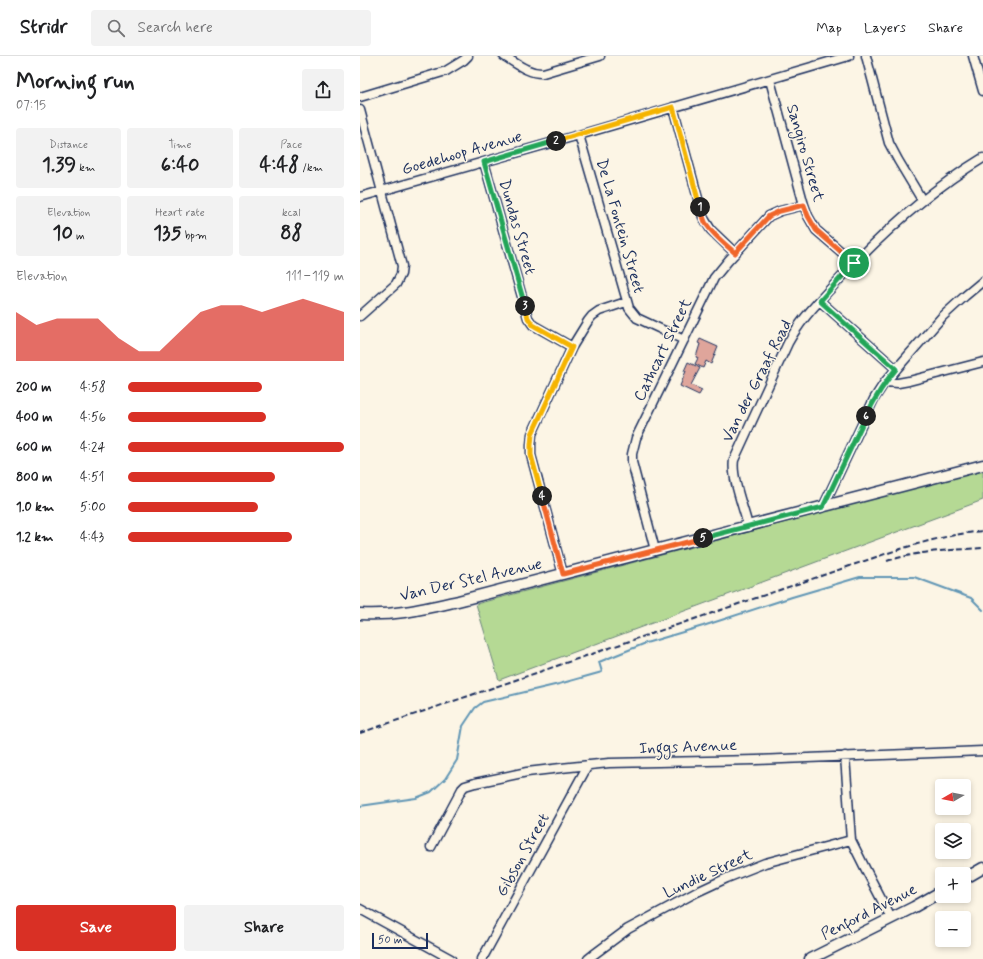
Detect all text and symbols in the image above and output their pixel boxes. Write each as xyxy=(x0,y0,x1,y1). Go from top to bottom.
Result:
search box xyxy=(91,10,371,46)
text: Stridr xyxy=(20,15,67,40)
icon: search xyxy=(105,17,127,39)
text: Search here xyxy=(137,18,213,38)
text: Map xyxy=(816,19,842,37)
text: Layers xyxy=(864,19,906,37)
text: Share xyxy=(928,19,963,37)
text: Morning run xyxy=(16,68,135,96)
button: share xyxy=(302,69,344,111)
text: 07:15 xyxy=(16,97,46,114)
street label: Sangiro Street xyxy=(780,102,829,205)
street label: Goedehoop Avenue xyxy=(399,126,525,180)
pin: 2 xyxy=(546,131,566,151)
text: 2 xyxy=(553,134,559,148)
text: Distance xyxy=(49,138,88,152)
text: Time xyxy=(168,138,192,152)
text: Pace xyxy=(280,138,302,152)
text: 1.39 xyxy=(42,152,76,179)
text: 6:40 xyxy=(161,152,199,179)
text: 4:48 xyxy=(260,152,299,179)
street label: De La Fontein Street xyxy=(591,156,649,296)
text: km xyxy=(76,161,95,175)
text: /km xyxy=(299,161,323,175)
street label: Dundas Street xyxy=(493,177,541,277)
pin: 1 xyxy=(690,197,710,217)
text: 1 xyxy=(698,200,702,214)
text: Elevation xyxy=(47,206,90,220)
text: Heart rate xyxy=(155,206,205,220)
text: kcal xyxy=(282,206,301,220)
text: 10 xyxy=(53,220,73,247)
text: 135 xyxy=(153,220,182,247)
text: 88 xyxy=(280,220,302,247)
text: m xyxy=(73,229,85,243)
text: bpm xyxy=(182,229,207,243)
pin xyxy=(837,246,871,280)
icon: arrive xyxy=(843,252,865,274)
text: Elevation xyxy=(16,268,67,285)
text: 111–119 m xyxy=(285,268,344,285)
street label: Cathcart Street xyxy=(629,294,697,405)
pin: 3 xyxy=(515,296,535,316)
text: 3 xyxy=(523,299,527,313)
street label: Van der Graaf Road xyxy=(717,316,797,446)
text: 200 m xyxy=(16,379,51,396)
text: 4:58 xyxy=(80,379,106,396)
pin: 6 xyxy=(856,406,876,426)
text: 400 m xyxy=(16,409,53,426)
text: 4:56 xyxy=(80,409,106,426)
text: 6 xyxy=(863,409,869,423)
text: 600 m xyxy=(16,439,52,456)
text: 4:24 xyxy=(80,439,105,456)
text: 800 m xyxy=(16,469,52,486)
text: 4:51 xyxy=(80,469,104,486)
pin: 4 xyxy=(532,486,552,506)
text: 4 xyxy=(539,489,545,503)
text: 1.0 km xyxy=(16,499,54,516)
text: 5:00 xyxy=(80,499,106,516)
pin: 5 xyxy=(693,528,713,548)
text: 1.2 km xyxy=(16,529,53,546)
text: 4:43 xyxy=(80,529,104,546)
text: 5 xyxy=(700,531,706,545)
street label: Van Der Stel Avenue xyxy=(398,553,544,607)
street label: Inggs Avenue xyxy=(639,735,738,760)
north arrow xyxy=(935,779,971,815)
map controls xyxy=(935,779,971,947)
street label: Gibson Street xyxy=(491,810,555,900)
button: layers xyxy=(935,823,971,859)
street label: Lundie Street xyxy=(660,844,756,904)
button: + xyxy=(935,867,971,903)
street label: Penford Avenue xyxy=(818,879,921,947)
button: Save xyxy=(16,905,176,951)
button: Share xyxy=(184,905,344,951)
button: − xyxy=(935,911,971,947)
scale bar xyxy=(372,931,428,950)
text: 50 m xyxy=(378,933,403,947)

